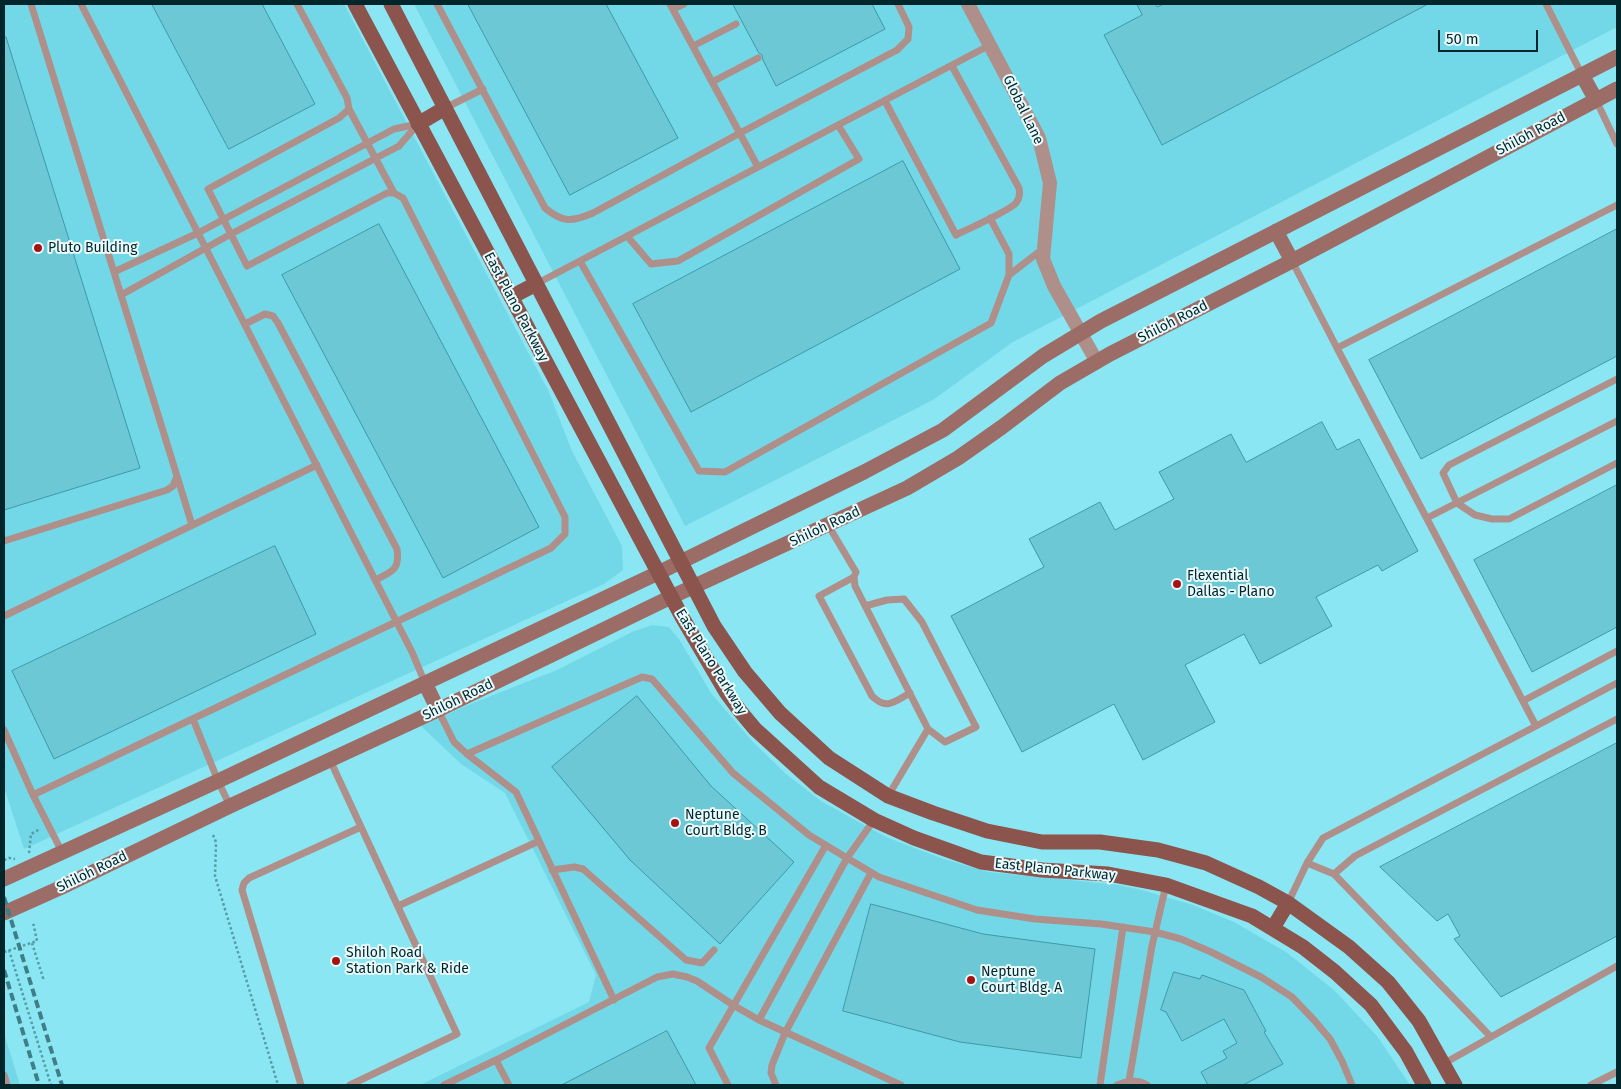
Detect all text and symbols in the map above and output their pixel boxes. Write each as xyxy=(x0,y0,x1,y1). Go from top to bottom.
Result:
scale bar xyxy=(1441,20,1541,52)
text: 50 m xyxy=(1446,30,1479,48)
street label: Global Lane xyxy=(999,73,1047,147)
street label: Shiloh Road xyxy=(1493,109,1569,159)
place label: Pluto Building xyxy=(48,240,137,256)
marker: Pluto Building xyxy=(32,242,44,254)
street label: East Plano Parkway xyxy=(480,249,552,365)
street label: Shiloh Road xyxy=(1135,297,1211,347)
street label: Shiloh Road xyxy=(787,503,863,551)
place label: Flexential Dallas - Plano xyxy=(1187,568,1275,600)
marker: Flexential Dallas - Plano xyxy=(1171,578,1183,590)
street label: East Plano Parkway xyxy=(672,606,750,718)
street label: Shiloh Road xyxy=(420,676,496,724)
place label: Neptune Court Bldg. B xyxy=(685,807,767,840)
marker: Neptune Court Bldg. B xyxy=(669,817,681,829)
street label: Shiloh Road xyxy=(54,848,130,896)
street label: East Plano Parkway xyxy=(994,855,1116,885)
place label: Shiloh Road Station Park & Ride xyxy=(346,945,469,978)
marker: Shiloh Road Station Park & Ride xyxy=(330,955,342,967)
place label: Neptune Court Bldg. A xyxy=(981,964,1062,996)
marker: Neptune Court Bldg. A xyxy=(965,974,977,986)

